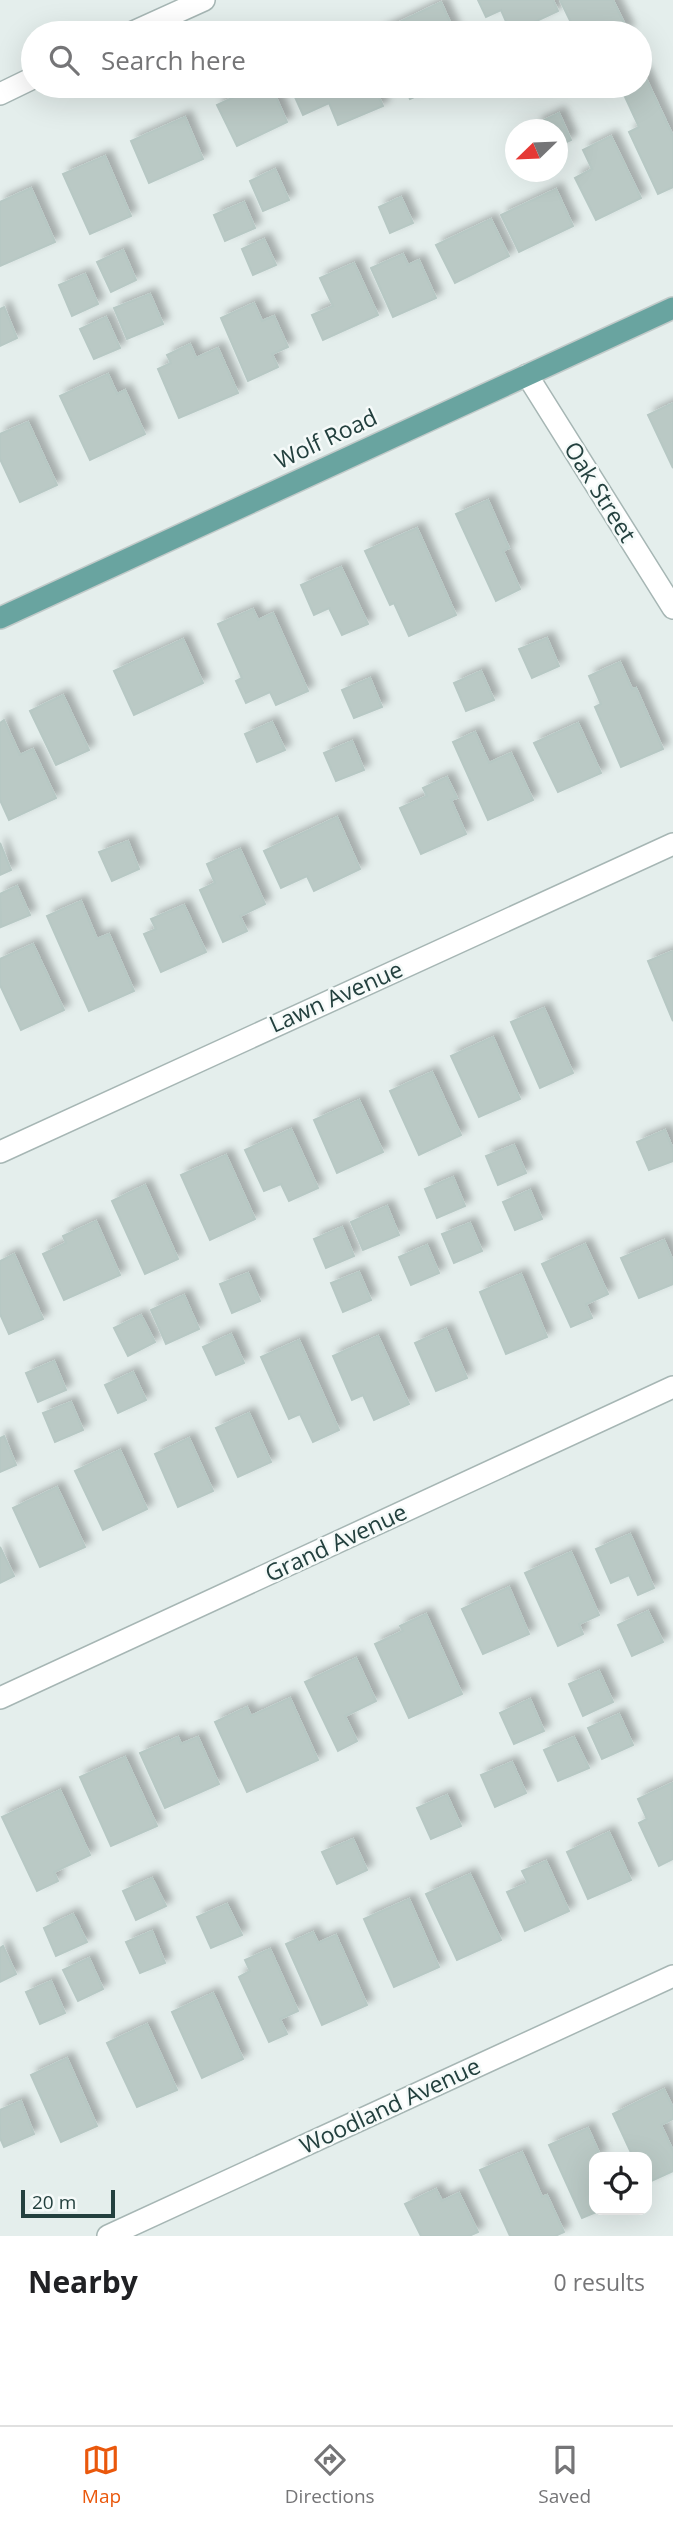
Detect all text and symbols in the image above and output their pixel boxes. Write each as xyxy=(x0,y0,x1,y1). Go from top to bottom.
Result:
search box xyxy=(21,21,652,98)
icon: search xyxy=(45,41,83,79)
text: Search here xyxy=(101,42,246,78)
north arrow xyxy=(505,119,568,182)
street label: Wolf Road xyxy=(269,400,382,476)
street label: Oak Street xyxy=(557,435,644,548)
street label: Lawn Avenue xyxy=(264,952,407,1040)
street label: Grand Avenue xyxy=(259,1495,412,1589)
street label: Woodland Avenue xyxy=(294,2049,485,2161)
map controls xyxy=(589,2152,652,2215)
button: locate xyxy=(589,2152,652,2215)
scale bar xyxy=(21,2187,116,2219)
text: 20 m xyxy=(32,2189,76,2215)
text: Nearby xyxy=(28,2261,138,2302)
text: 0 results xyxy=(554,2266,645,2298)
tab: Map xyxy=(82,2441,121,2509)
tab: Directions xyxy=(285,2441,375,2509)
tab: Saved xyxy=(538,2441,591,2509)

